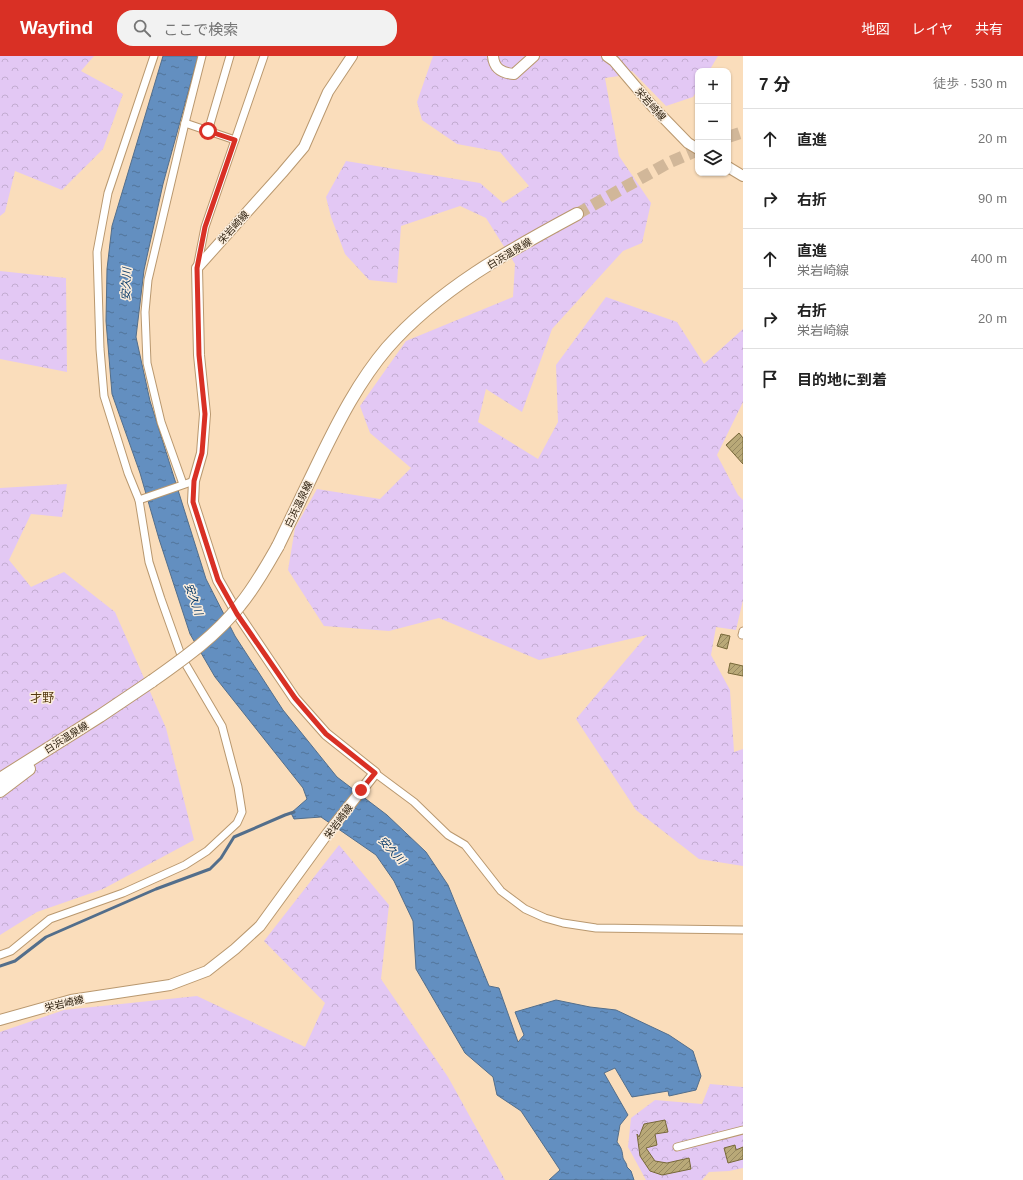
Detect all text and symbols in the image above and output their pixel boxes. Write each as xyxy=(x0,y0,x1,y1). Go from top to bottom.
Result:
search box xyxy=(117,10,397,46)
text: Wayfind xyxy=(20,17,93,38)
icon: search xyxy=(131,17,153,39)
text: ここで検索 xyxy=(163,21,238,38)
text: 地図 xyxy=(861,21,889,37)
text: レイヤ xyxy=(911,21,953,37)
text: 共有 xyxy=(975,21,1003,37)
map controls xyxy=(695,68,731,176)
button: + xyxy=(695,68,731,104)
text: 7 分 xyxy=(759,75,790,94)
text: 徒歩 · 530 m xyxy=(933,76,1007,91)
street label: 栄岩崎線 xyxy=(633,86,668,123)
button: − xyxy=(695,104,731,140)
route start xyxy=(199,122,217,140)
icon: ahead xyxy=(759,128,781,150)
text: 直進 xyxy=(797,131,827,148)
text: 20 m xyxy=(978,131,1007,146)
button: layers xyxy=(695,140,731,176)
icon: right xyxy=(759,188,781,210)
text: 右折 xyxy=(797,191,827,208)
text: 90 m xyxy=(978,191,1007,206)
street label: 栄岩崎線 xyxy=(216,209,251,246)
street label: 白浜温泉線 xyxy=(485,236,534,271)
text: 直進 xyxy=(797,242,827,259)
icon: ahead xyxy=(759,248,781,270)
text: 400 m xyxy=(971,251,1007,266)
text: 栄岩崎線 xyxy=(797,263,849,278)
water label: 安久川 xyxy=(119,266,133,301)
text: 右折 xyxy=(797,302,827,319)
icon: right xyxy=(759,308,781,330)
text: 20 m xyxy=(978,311,1007,326)
text: 栄岩崎線 xyxy=(797,323,849,338)
icon: arrive xyxy=(759,368,781,390)
text: 目的地に到着 xyxy=(797,371,887,388)
street label: 白浜温泉線 xyxy=(283,479,314,529)
water label: 安久川 xyxy=(183,581,205,617)
district label: 才野 xyxy=(30,691,54,705)
street label: 白浜温泉線 xyxy=(42,720,90,755)
route end xyxy=(352,781,370,799)
street label: 栄岩崎線 xyxy=(322,802,355,841)
water label: 安久川 xyxy=(376,834,408,867)
street label: 栄岩崎線 xyxy=(43,994,85,1013)

